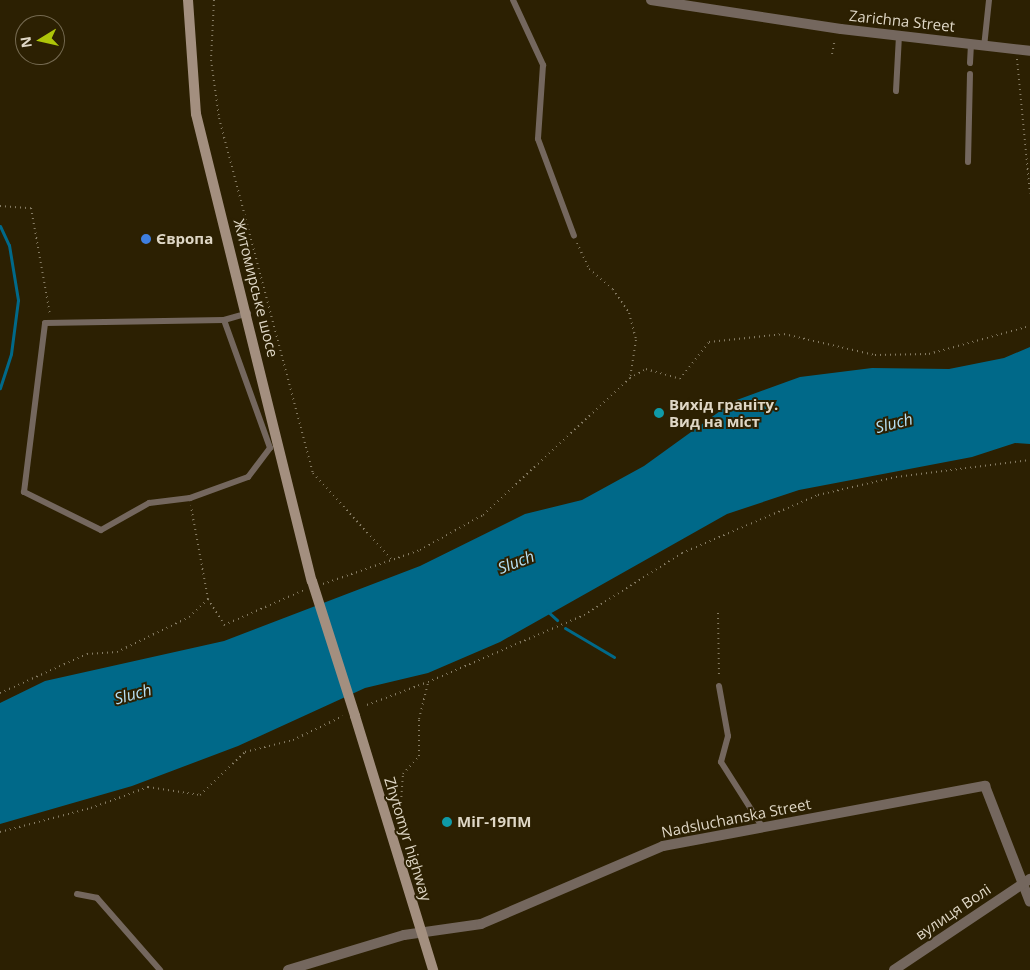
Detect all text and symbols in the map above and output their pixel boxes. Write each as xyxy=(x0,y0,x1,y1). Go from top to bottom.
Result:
street label: Zarichna Street xyxy=(848,6,956,36)
north arrow xyxy=(15,15,65,65)
text: N xyxy=(15,35,36,49)
street label: Житомирське шосе xyxy=(230,217,282,359)
place label: Європа xyxy=(156,230,213,248)
marker: Європа xyxy=(140,233,152,245)
place label: Вихід граніту. Вид на міст xyxy=(669,395,778,430)
marker: Вихід граніту. Вид на міст xyxy=(653,407,665,419)
water label: Sluch xyxy=(873,409,915,437)
water label: Sluch xyxy=(495,546,537,578)
water label: Sluch xyxy=(112,680,154,708)
street label: Zhytomyr highway xyxy=(381,775,435,903)
street label: Nadsluchanska Street xyxy=(660,795,812,841)
place label: МіГ-19ПМ xyxy=(457,813,531,831)
marker: МіГ-19ПМ xyxy=(441,816,453,828)
street label: вулиця Волі xyxy=(912,880,994,944)

